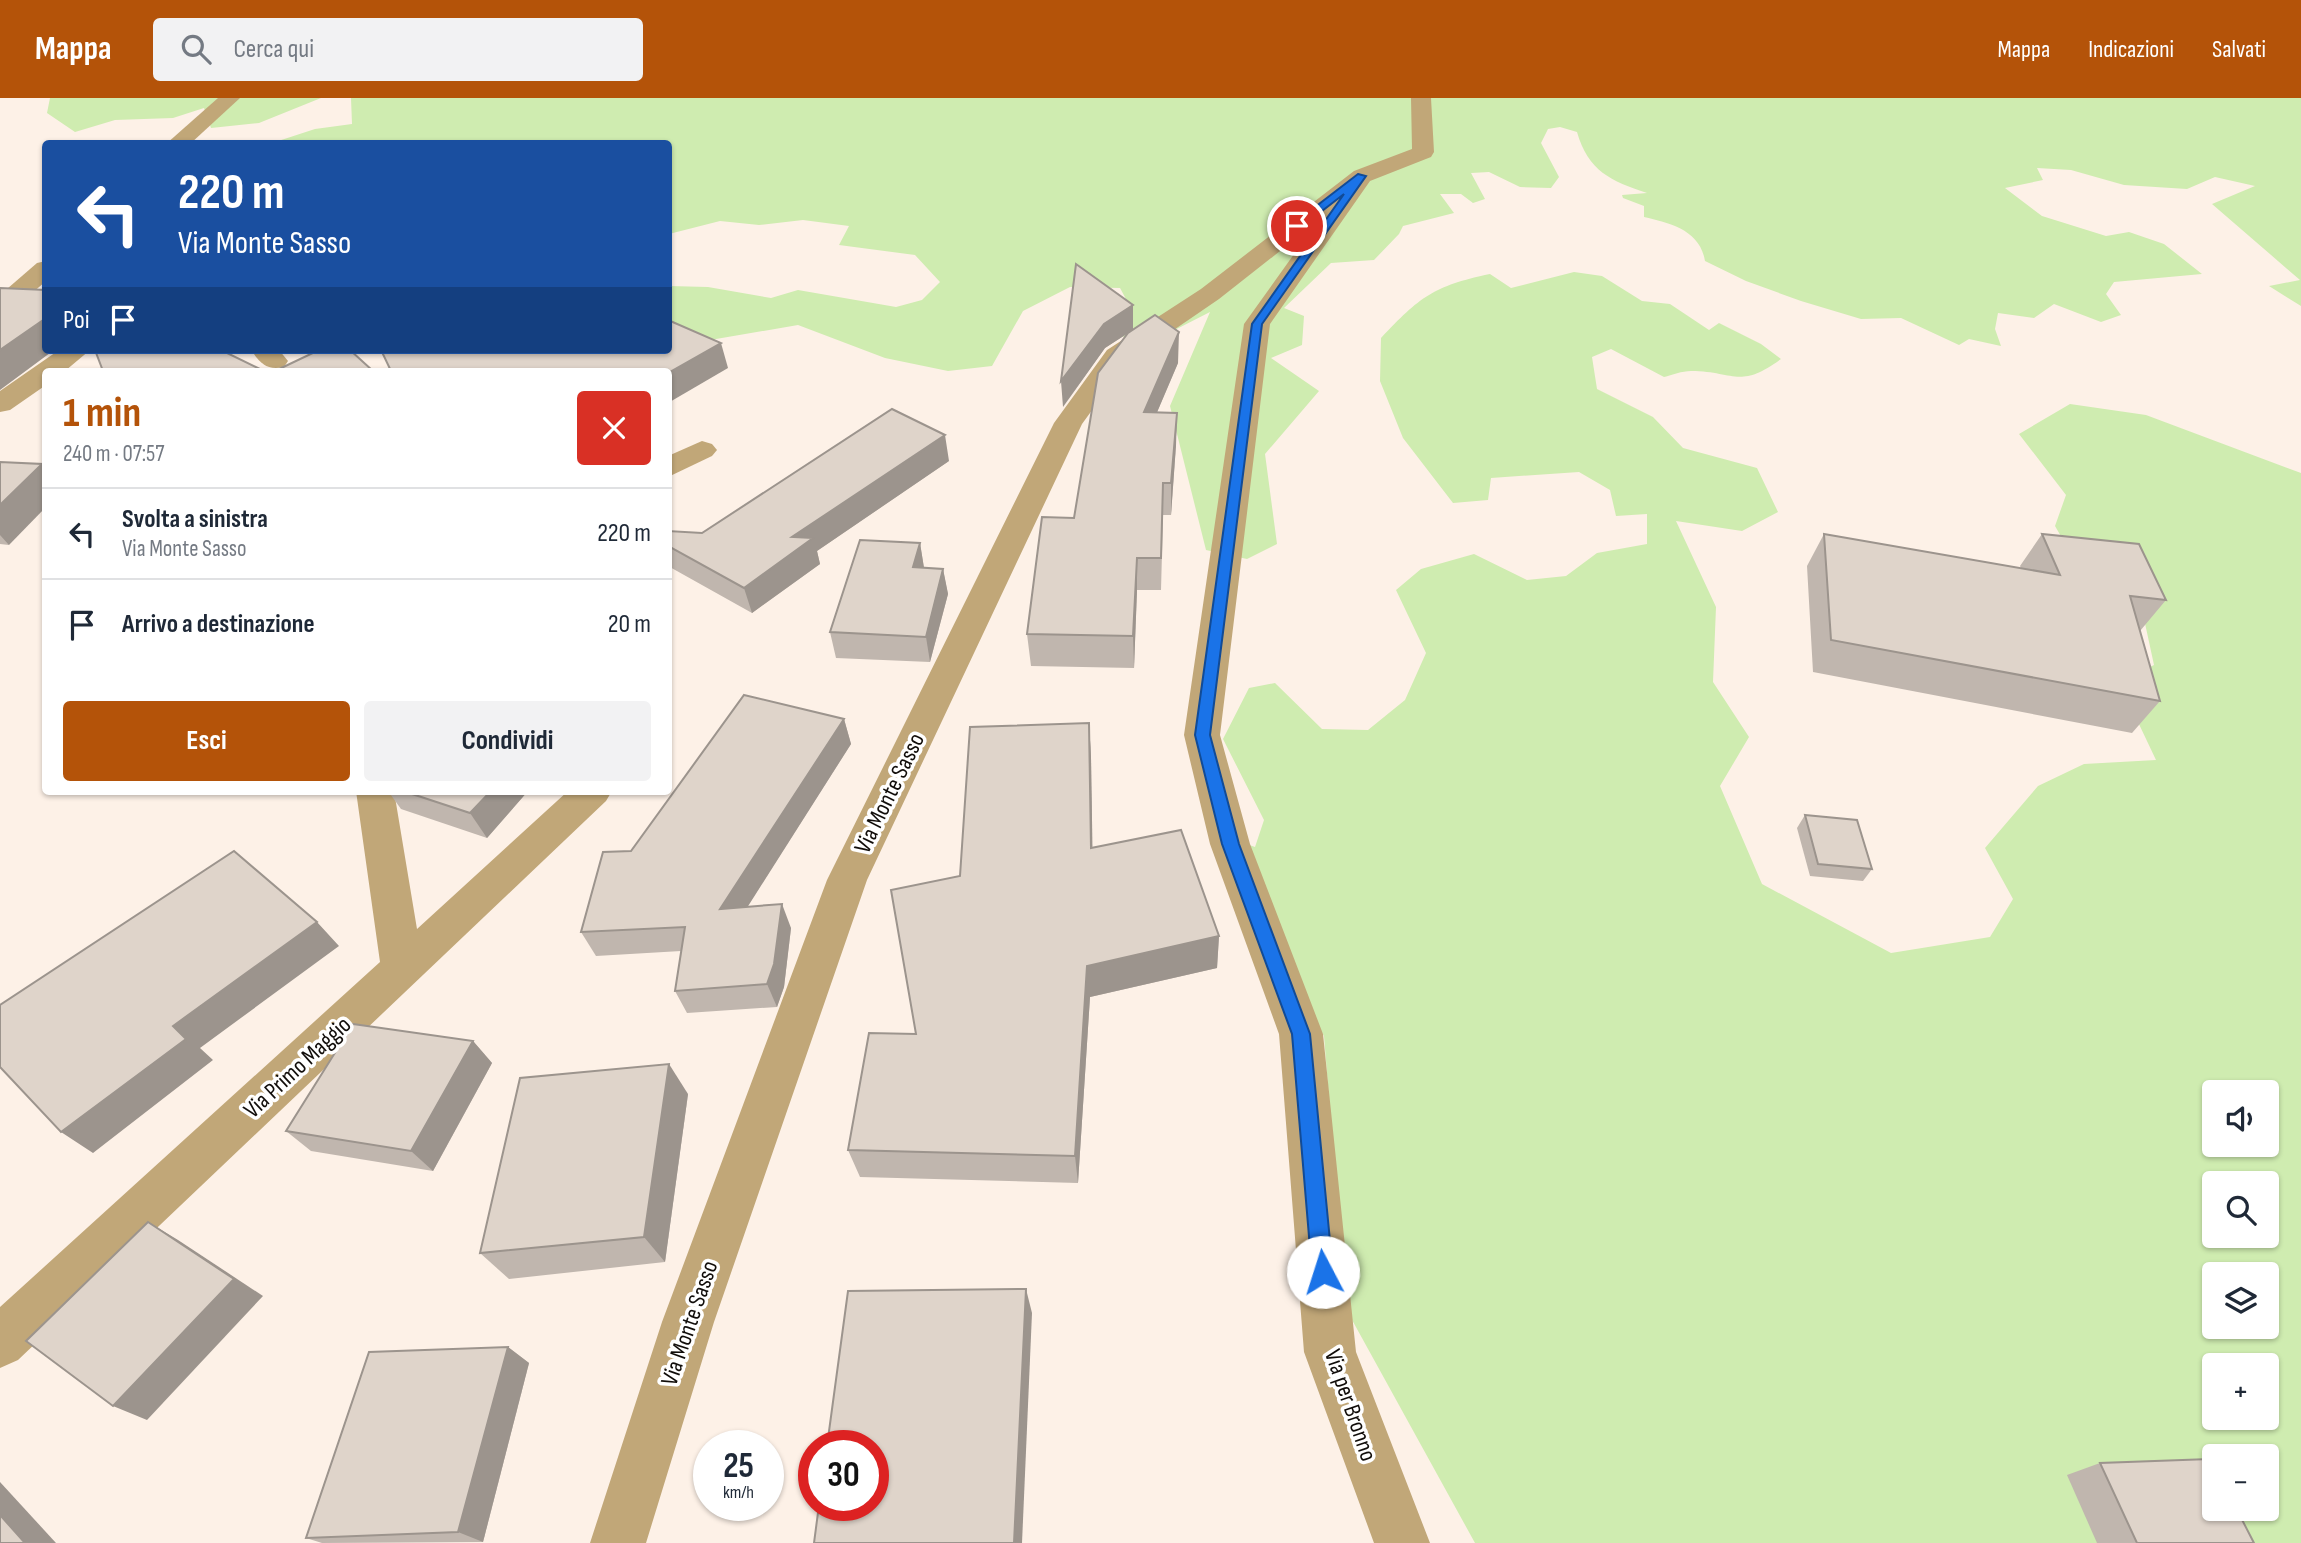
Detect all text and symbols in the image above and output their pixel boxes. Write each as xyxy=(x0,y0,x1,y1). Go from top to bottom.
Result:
search box xyxy=(153,18,643,81)
text: Mappa xyxy=(35,29,111,69)
icon: search xyxy=(177,30,215,68)
text: Cerca qui xyxy=(233,34,314,65)
text: Mappa xyxy=(1998,35,2050,64)
text: Indicazioni xyxy=(2088,35,2174,64)
text: Salvati xyxy=(2212,35,2266,64)
text: 220 m xyxy=(178,164,284,223)
icon: left xyxy=(63,168,154,259)
pin xyxy=(1267,196,1327,256)
icon: arrive xyxy=(1278,207,1316,245)
text: Via Monte Sasso xyxy=(178,224,351,263)
icon: arrive xyxy=(104,301,142,339)
text: Poi xyxy=(63,305,90,336)
text: 1 min xyxy=(63,388,141,439)
button: close xyxy=(577,391,651,465)
text: 240 m · 07:57 xyxy=(63,440,164,468)
text: Svolta a sinistra xyxy=(122,504,268,535)
icon: left xyxy=(63,515,101,553)
text: 220 m xyxy=(597,518,651,549)
text: Via Monte Sasso xyxy=(122,535,247,563)
icon: arrive xyxy=(63,606,101,644)
text: Arrivo a destinazione xyxy=(122,609,315,640)
text: 20 m xyxy=(608,609,651,640)
button: Esci xyxy=(63,701,350,781)
button: Condividi xyxy=(364,701,651,781)
street label: Via Monte Sasso xyxy=(848,728,931,858)
street label: Via Primo Maggio xyxy=(238,1010,357,1124)
map controls xyxy=(2202,1080,2279,1521)
button: sound xyxy=(2202,1080,2279,1157)
button: search xyxy=(2202,1171,2279,1248)
position arrow xyxy=(1286,1235,1360,1309)
street label: Via Monte Sasso xyxy=(655,1257,724,1389)
button: layers xyxy=(2202,1262,2279,1339)
street label: Via per Bronno xyxy=(1318,1345,1383,1465)
button: + xyxy=(2202,1353,2279,1430)
speed limit sign: 30 xyxy=(798,1430,889,1521)
button: − xyxy=(2202,1444,2279,1521)
text: 25 xyxy=(723,1445,754,1488)
text: km/h xyxy=(723,1482,754,1503)

